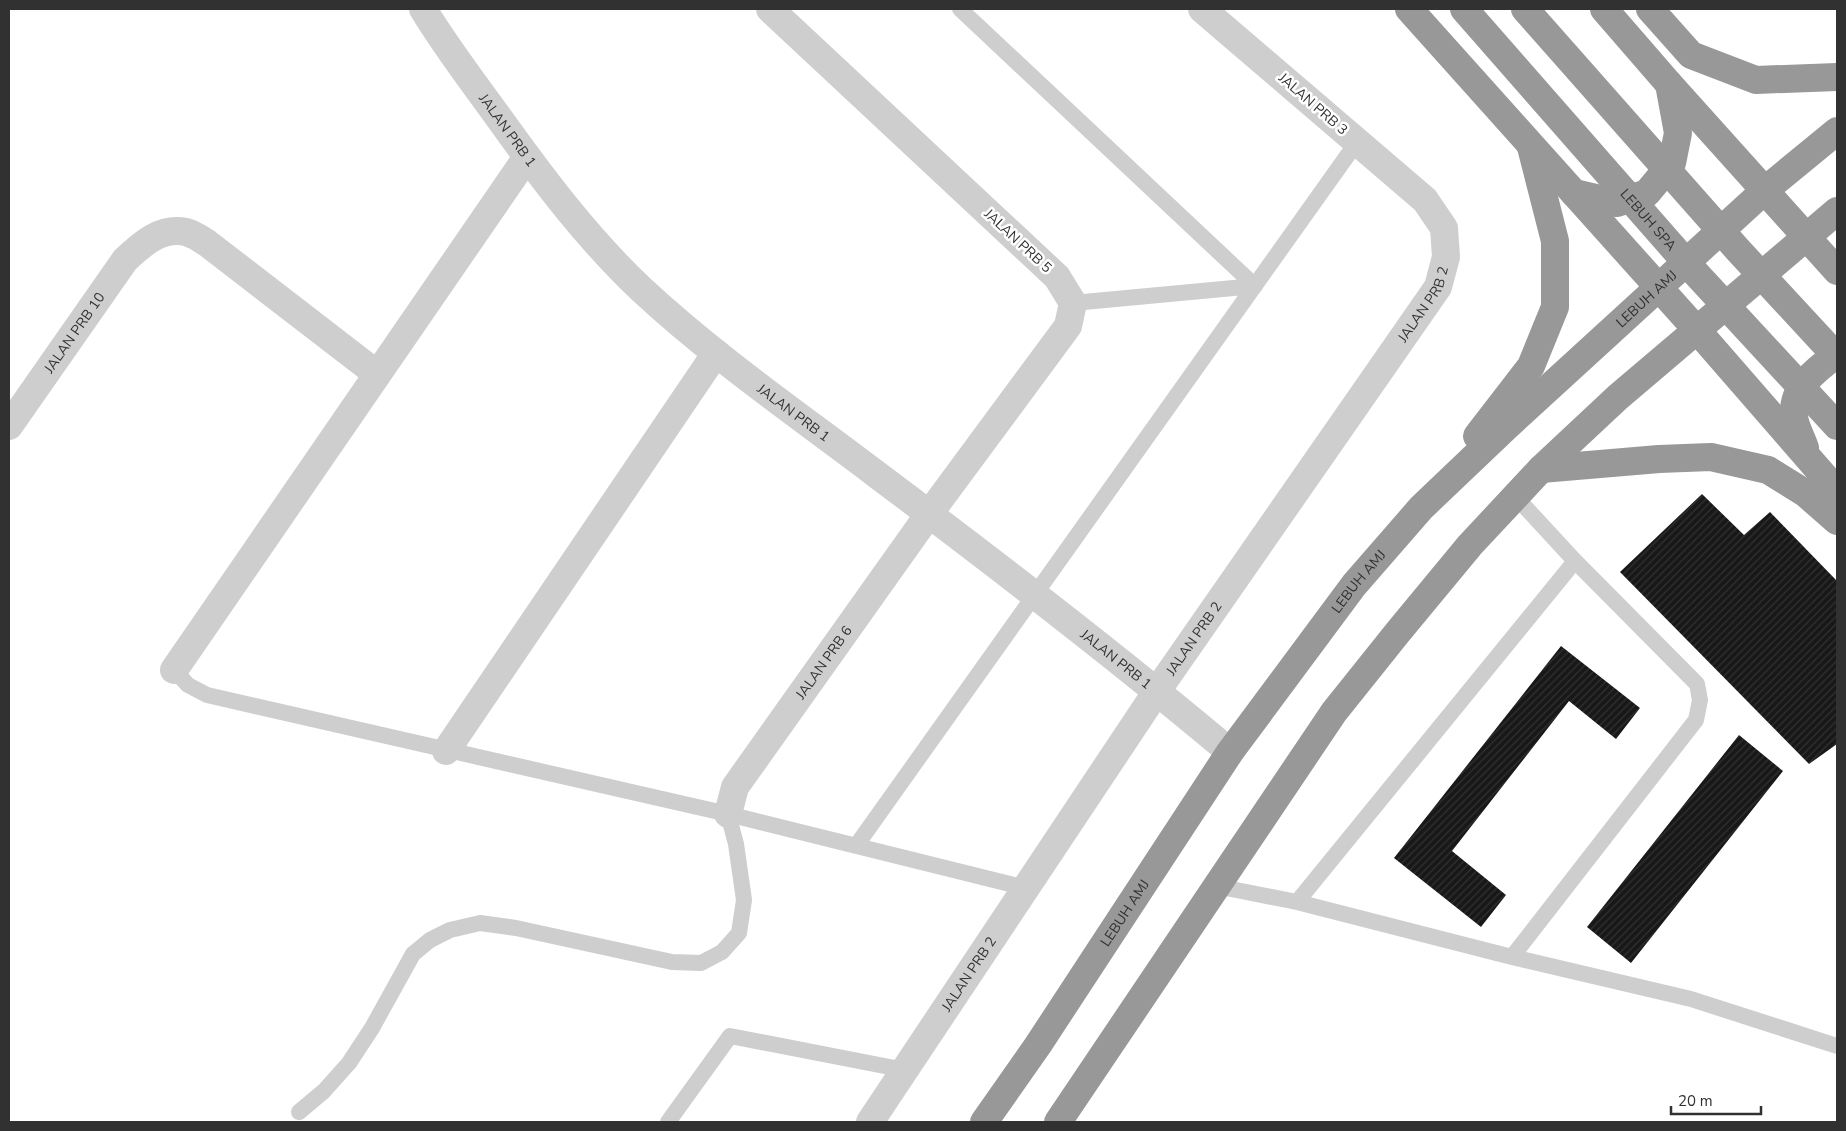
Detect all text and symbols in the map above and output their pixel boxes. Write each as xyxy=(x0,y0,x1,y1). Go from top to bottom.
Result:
street label: JALAN PRB 3 xyxy=(1274,68,1352,139)
street label: JALAN PRB 1 xyxy=(474,89,541,171)
street label: LEBUH SPA xyxy=(1616,185,1681,255)
street label: JALAN PRB 5 xyxy=(979,204,1056,277)
street label: JALAN PRB 2 xyxy=(1393,264,1453,347)
street label: LEBUH AMJ xyxy=(1612,266,1681,331)
street label: JALAN PRB 10 xyxy=(39,288,109,378)
street label: JALAN PRB 1 xyxy=(753,379,834,446)
street label: LEBUH AMJ xyxy=(1327,546,1390,617)
street label: JALAN PRB 2 xyxy=(1161,598,1226,680)
street label: JALAN PRB 6 xyxy=(790,622,856,704)
street label: JALAN PRB 1 xyxy=(1076,624,1156,693)
street label: LEBUH AMJ xyxy=(1096,876,1153,950)
street label: JALAN PRB 2 xyxy=(936,933,1000,1016)
scale bar xyxy=(1671,1084,1761,1116)
text: 20 m xyxy=(1678,1091,1713,1111)

